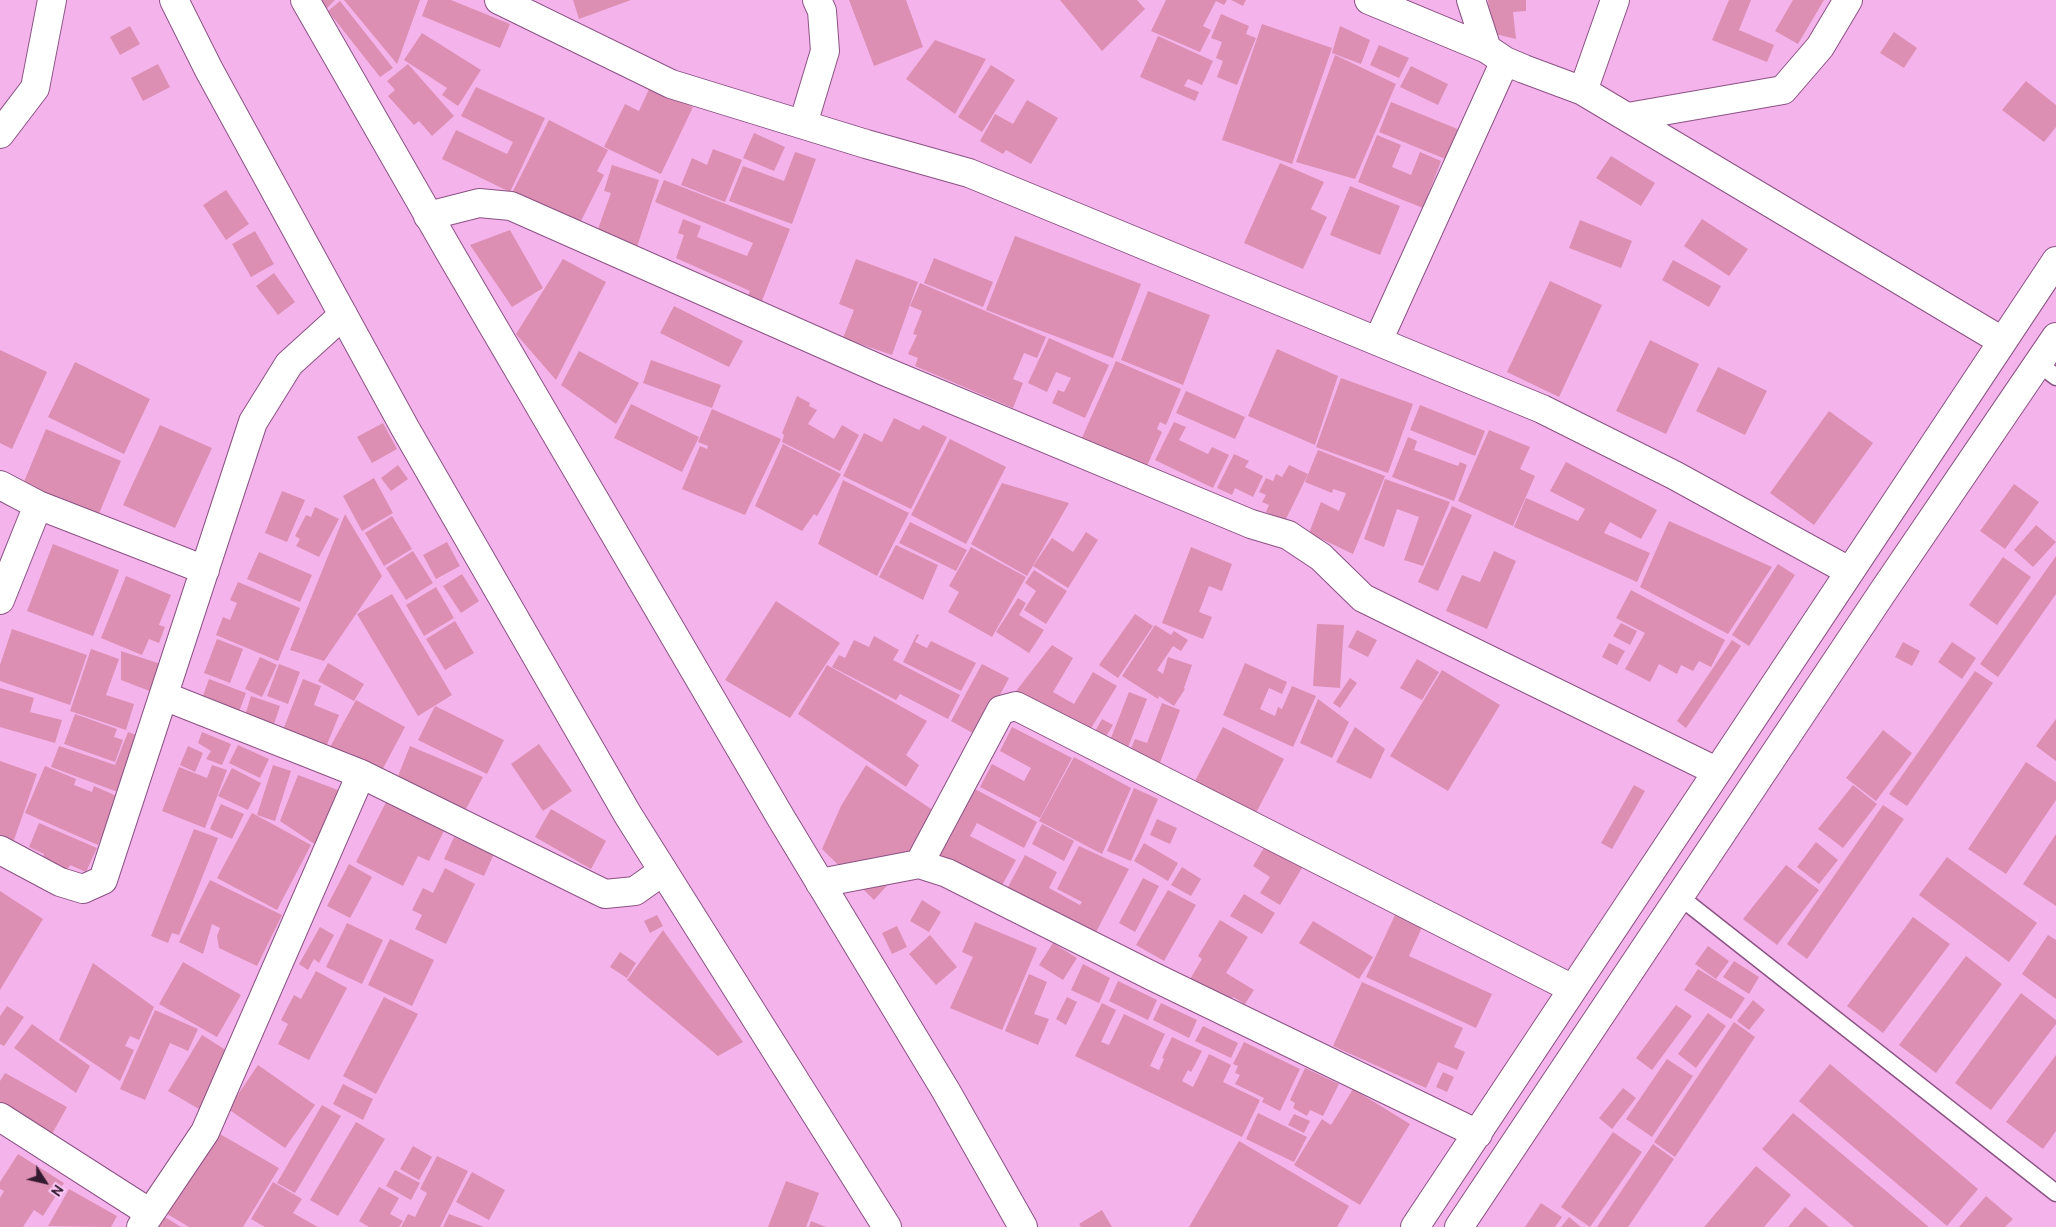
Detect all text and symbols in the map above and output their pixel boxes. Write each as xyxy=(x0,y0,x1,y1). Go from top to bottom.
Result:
north arrow xyxy=(20,1157,70,1207)
text: N xyxy=(48,1182,67,1199)

